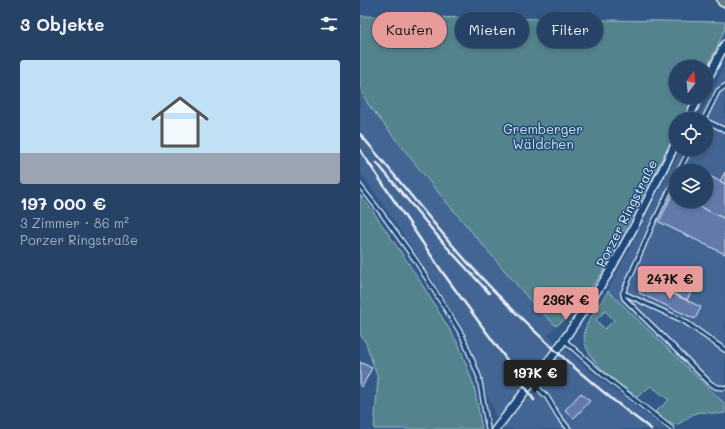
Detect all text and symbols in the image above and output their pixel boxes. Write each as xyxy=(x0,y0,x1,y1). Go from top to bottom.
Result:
chip: Kaufen xyxy=(372,12,447,48)
chip: Mieten xyxy=(455,12,529,48)
chip: Filter xyxy=(537,12,603,48)
text: 3 Objekte xyxy=(20,13,104,35)
icon: filters xyxy=(318,13,340,35)
north arrow xyxy=(669,60,713,104)
map controls xyxy=(669,60,713,208)
icon: home xyxy=(144,86,216,158)
button: locate xyxy=(669,112,713,156)
park label: Gremberger Wäldchen xyxy=(503,120,583,152)
street label: Porzer Ringstraße xyxy=(592,157,660,269)
button: layers xyxy=(669,164,713,208)
text: 197 000 € xyxy=(20,192,106,214)
text: 3 Zimmer · 86 m² xyxy=(20,214,129,231)
text: Porzer Ringstraße xyxy=(20,231,138,248)
pin: 247K € xyxy=(637,266,703,300)
text: 247K € xyxy=(647,270,693,287)
pin: 236K € xyxy=(533,287,599,321)
text: 236K € xyxy=(543,291,589,308)
pin: 197K € xyxy=(502,360,568,394)
text: 197K € xyxy=(513,364,557,381)

